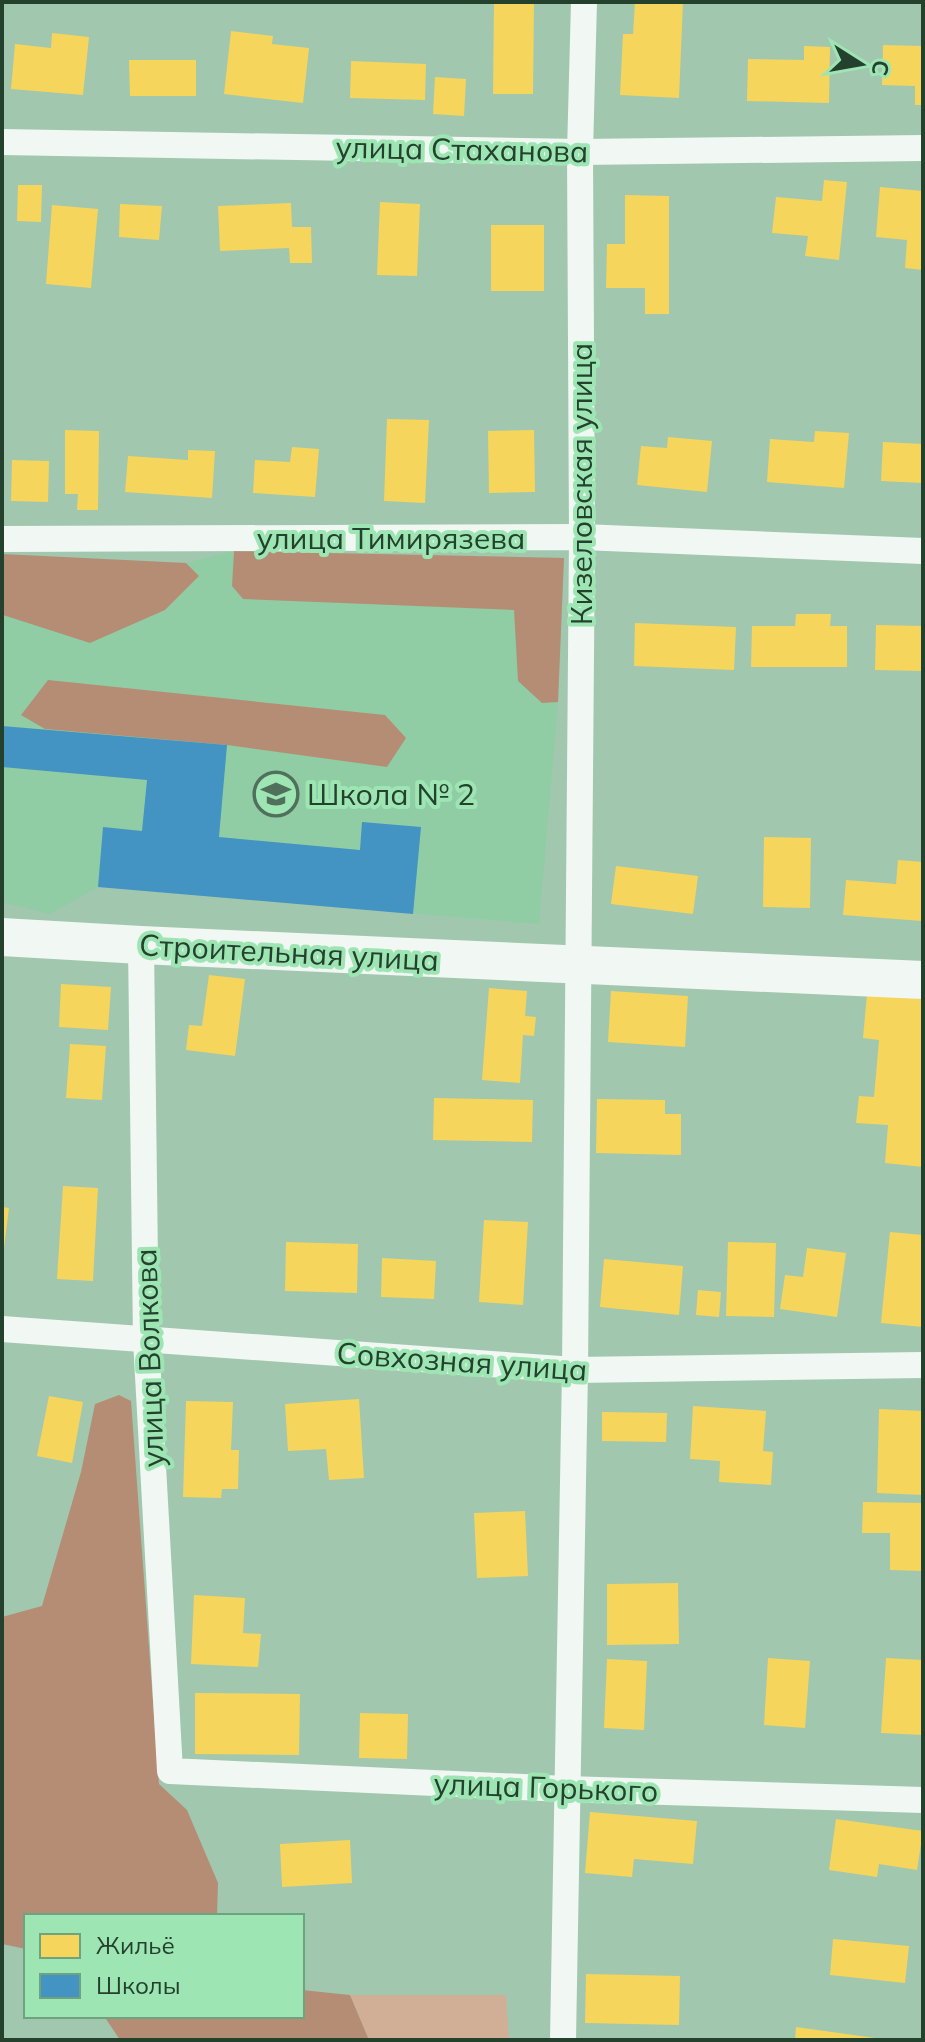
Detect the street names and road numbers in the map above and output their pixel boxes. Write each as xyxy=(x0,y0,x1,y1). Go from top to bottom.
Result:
street label: улица Стаханова xyxy=(335,128,589,170)
street label: Кизеловская улица xyxy=(562,343,600,625)
street label: улица Тимирязева xyxy=(257,519,525,557)
street label: Строительная улица xyxy=(138,925,440,979)
street label: улица Волкова xyxy=(126,1248,172,1468)
street label: Совхозная улица xyxy=(335,1333,589,1389)
street label: улица Горького xyxy=(433,1764,659,1810)

